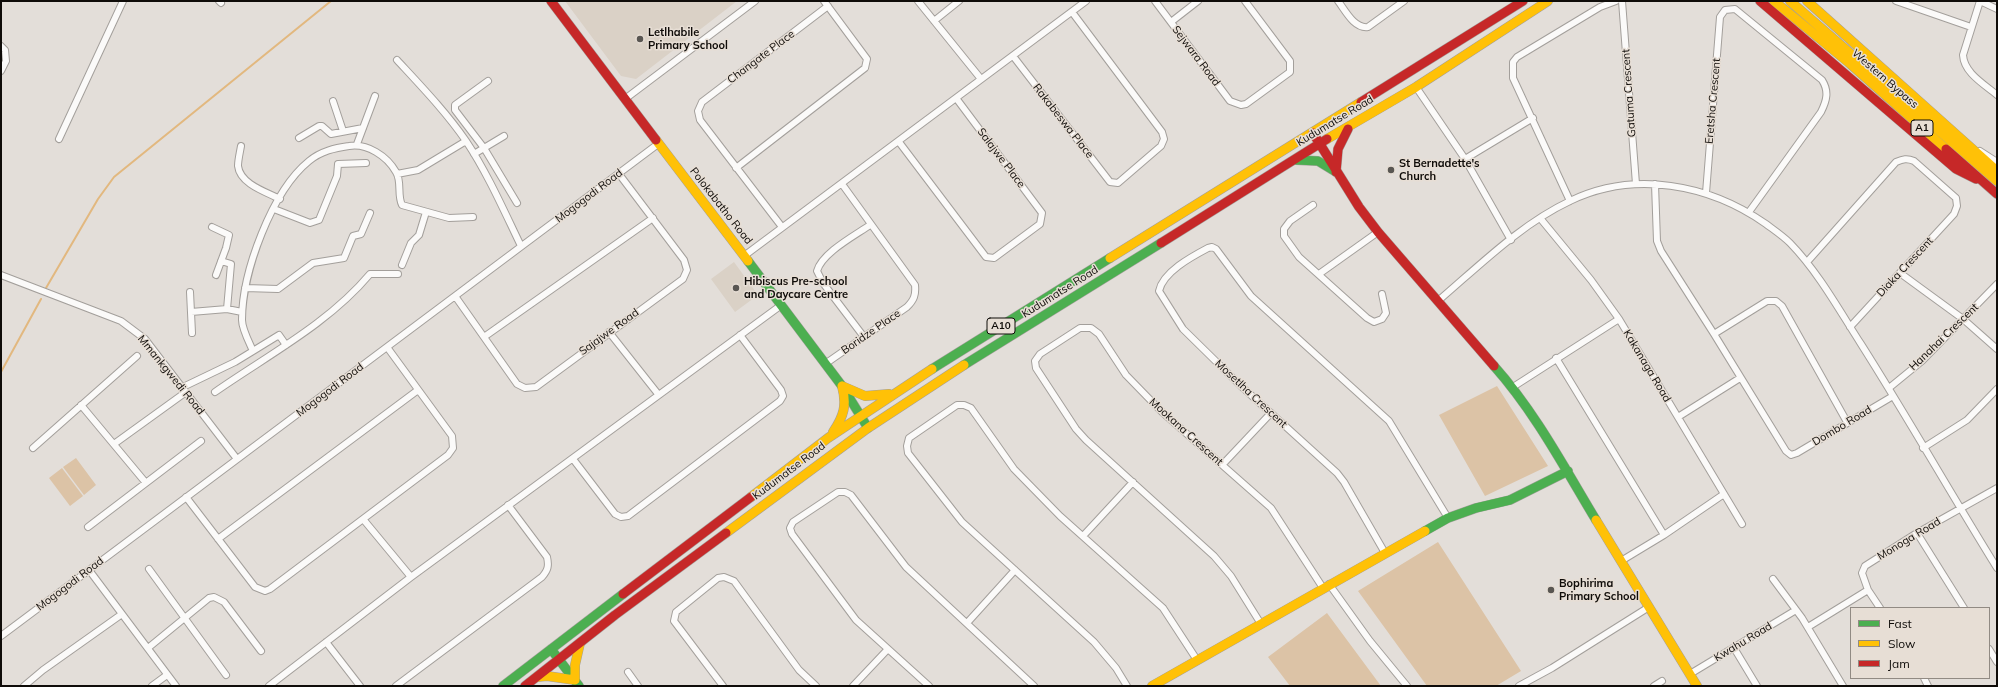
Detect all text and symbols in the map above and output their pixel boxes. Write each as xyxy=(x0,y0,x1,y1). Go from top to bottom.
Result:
street label: Sejwara Road xyxy=(1169,23,1223,89)
place label: Letlhabile Primary School xyxy=(648,26,728,52)
street label: Changate Place xyxy=(725,27,797,87)
marker: Letlhabile Primary School xyxy=(635,34,645,44)
street label: Western Bypass xyxy=(1849,47,1921,111)
street label: Gatuma Crescent xyxy=(1619,48,1639,138)
street label: Eretsha Crescent xyxy=(1703,58,1723,144)
street label: Rakabeswa Place xyxy=(1030,81,1096,161)
street label: Kudumatse Road xyxy=(1294,93,1376,149)
road number: A1 xyxy=(1911,120,1933,136)
street label: Salajwe Place xyxy=(974,126,1028,190)
place label: St Bernadette's Church xyxy=(1399,157,1480,183)
street label: Polokabatho Road xyxy=(687,165,755,247)
marker: St Bernadette's Church xyxy=(1386,165,1396,175)
street label: Mogogodi Road xyxy=(553,166,625,226)
street label: Diaka Crescent xyxy=(1874,234,1936,300)
street label: Kudumatse Road xyxy=(1019,263,1101,321)
place label: Hibiscus Pre-school and Daycare Centre xyxy=(744,275,848,301)
marker: Hibiscus Pre-school and Daycare Centre xyxy=(731,283,741,293)
street label: Hanahai Crescent xyxy=(1907,301,1981,373)
street label: Sajajwe Road xyxy=(577,306,641,358)
street label: Boridze Place xyxy=(839,307,903,357)
road number: A10 xyxy=(987,318,1015,334)
street label: Kakanaga Road xyxy=(1620,327,1674,405)
street label: Mmankgwedi Road xyxy=(135,332,207,418)
street label: Mosetlha Crescent xyxy=(1212,357,1290,431)
street label: Mogogodi Road xyxy=(294,360,366,420)
street label: Mookana Crescent xyxy=(1146,395,1226,469)
street label: Dombo Road xyxy=(1810,403,1874,449)
street label: Kudumatse Road xyxy=(750,439,828,503)
street label: Monoga Road xyxy=(1875,515,1943,563)
street label: Mogogodi Road xyxy=(34,554,106,614)
place label: Bophirima Primary School xyxy=(1559,577,1639,603)
marker: Bophirima Primary School xyxy=(1546,585,1556,595)
legend xyxy=(1850,607,1990,679)
text: Fast xyxy=(1888,616,1912,631)
street label: Kwahu Road xyxy=(1712,620,1774,664)
text: Slow xyxy=(1888,636,1916,651)
text: Jam xyxy=(1888,656,1910,671)

